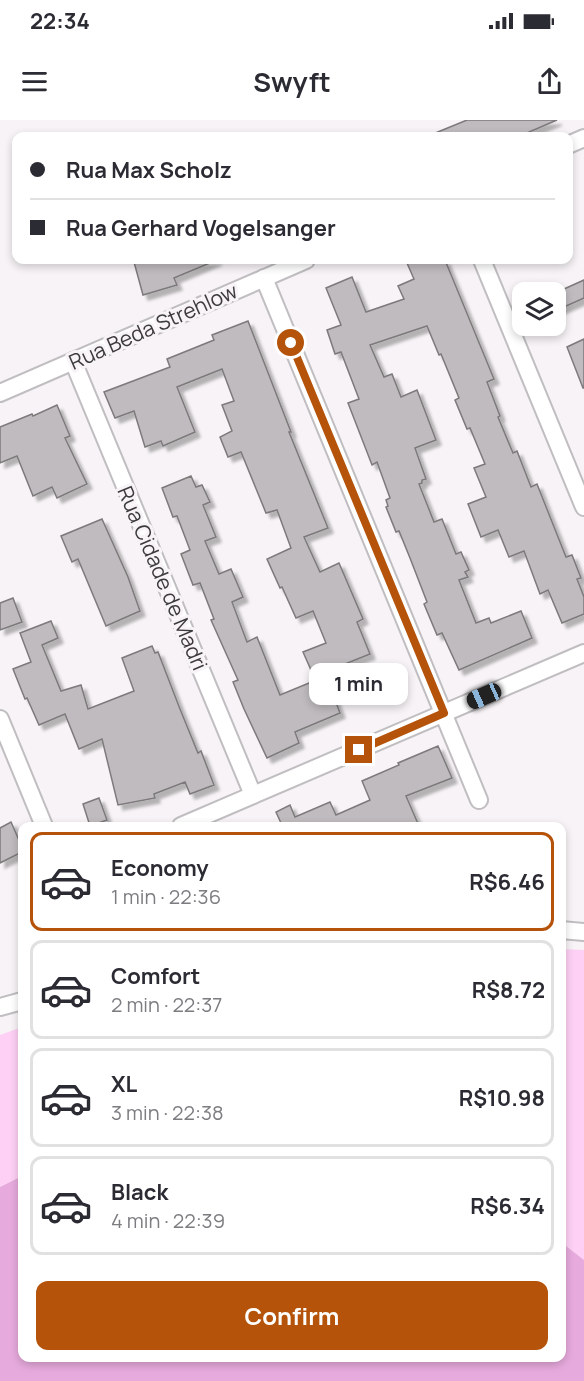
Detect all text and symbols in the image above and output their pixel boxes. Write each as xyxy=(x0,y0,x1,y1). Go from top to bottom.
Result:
text: 22:34 xyxy=(30,6,90,36)
text: Swyft xyxy=(253,63,331,100)
icon: menu xyxy=(18,65,51,98)
icon: share xyxy=(533,65,566,98)
text: Rua Max Scholz xyxy=(66,155,232,185)
text: Rua Gerhard Vogelsanger xyxy=(66,213,336,243)
street label: Rua Beda Strehlow xyxy=(64,276,242,376)
map controls xyxy=(512,282,566,336)
button: layers xyxy=(512,282,566,336)
route start xyxy=(277,329,304,356)
street label: Rua Cidade de Madri xyxy=(111,482,215,674)
callout: 1 min xyxy=(310,663,409,705)
text: 1 min xyxy=(334,670,383,697)
car xyxy=(464,680,504,712)
route end xyxy=(345,736,372,763)
text: Economy xyxy=(111,853,209,883)
icon: car xyxy=(39,855,93,909)
text: R$6.46 xyxy=(469,867,545,897)
text: 1 min · 22:36 xyxy=(111,883,221,910)
text: Comfort xyxy=(111,961,200,991)
icon: car xyxy=(39,963,93,1017)
text: R$8.72 xyxy=(472,975,545,1005)
text: 2 min · 22:37 xyxy=(111,991,222,1018)
text: XL xyxy=(111,1069,137,1099)
icon: car xyxy=(39,1071,93,1125)
text: R$10.98 xyxy=(459,1083,545,1113)
text: 3 min · 22:38 xyxy=(111,1099,224,1126)
text: Black xyxy=(111,1177,168,1207)
icon: car xyxy=(39,1179,93,1233)
text: R$6.34 xyxy=(470,1191,545,1221)
text: 4 min · 22:39 xyxy=(111,1207,225,1234)
button: Confirm xyxy=(36,1281,548,1350)

